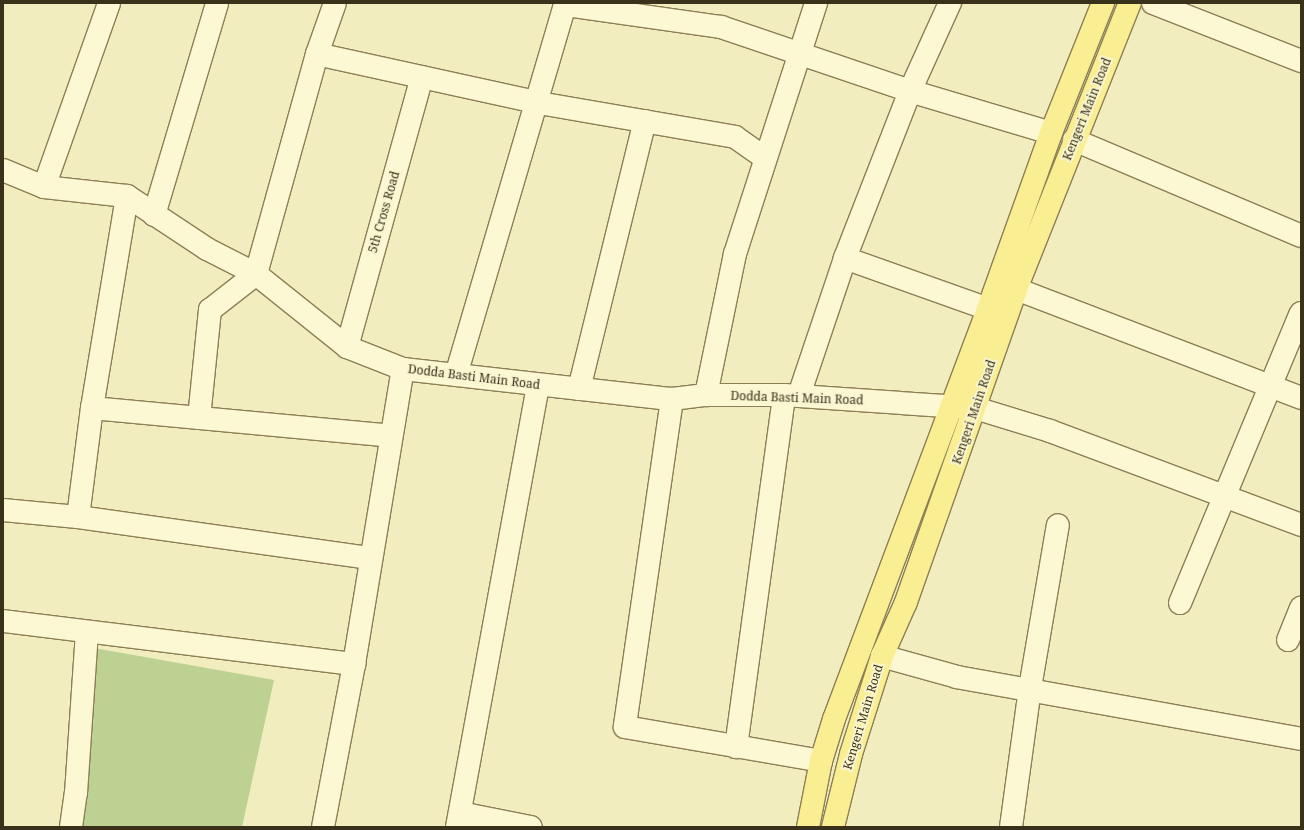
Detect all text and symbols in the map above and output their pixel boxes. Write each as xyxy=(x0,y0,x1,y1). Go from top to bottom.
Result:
street label: Kengeri Main Road xyxy=(1060,56,1114,162)
street label: 5th Cross Road xyxy=(365,169,403,255)
street label: Kengeri Main Road xyxy=(949,358,999,466)
street label: Dodda Basti Main Road xyxy=(407,362,541,392)
street label: Dodda Basti Main Road xyxy=(730,388,864,408)
street label: Kengeri Main Road xyxy=(840,663,886,771)

